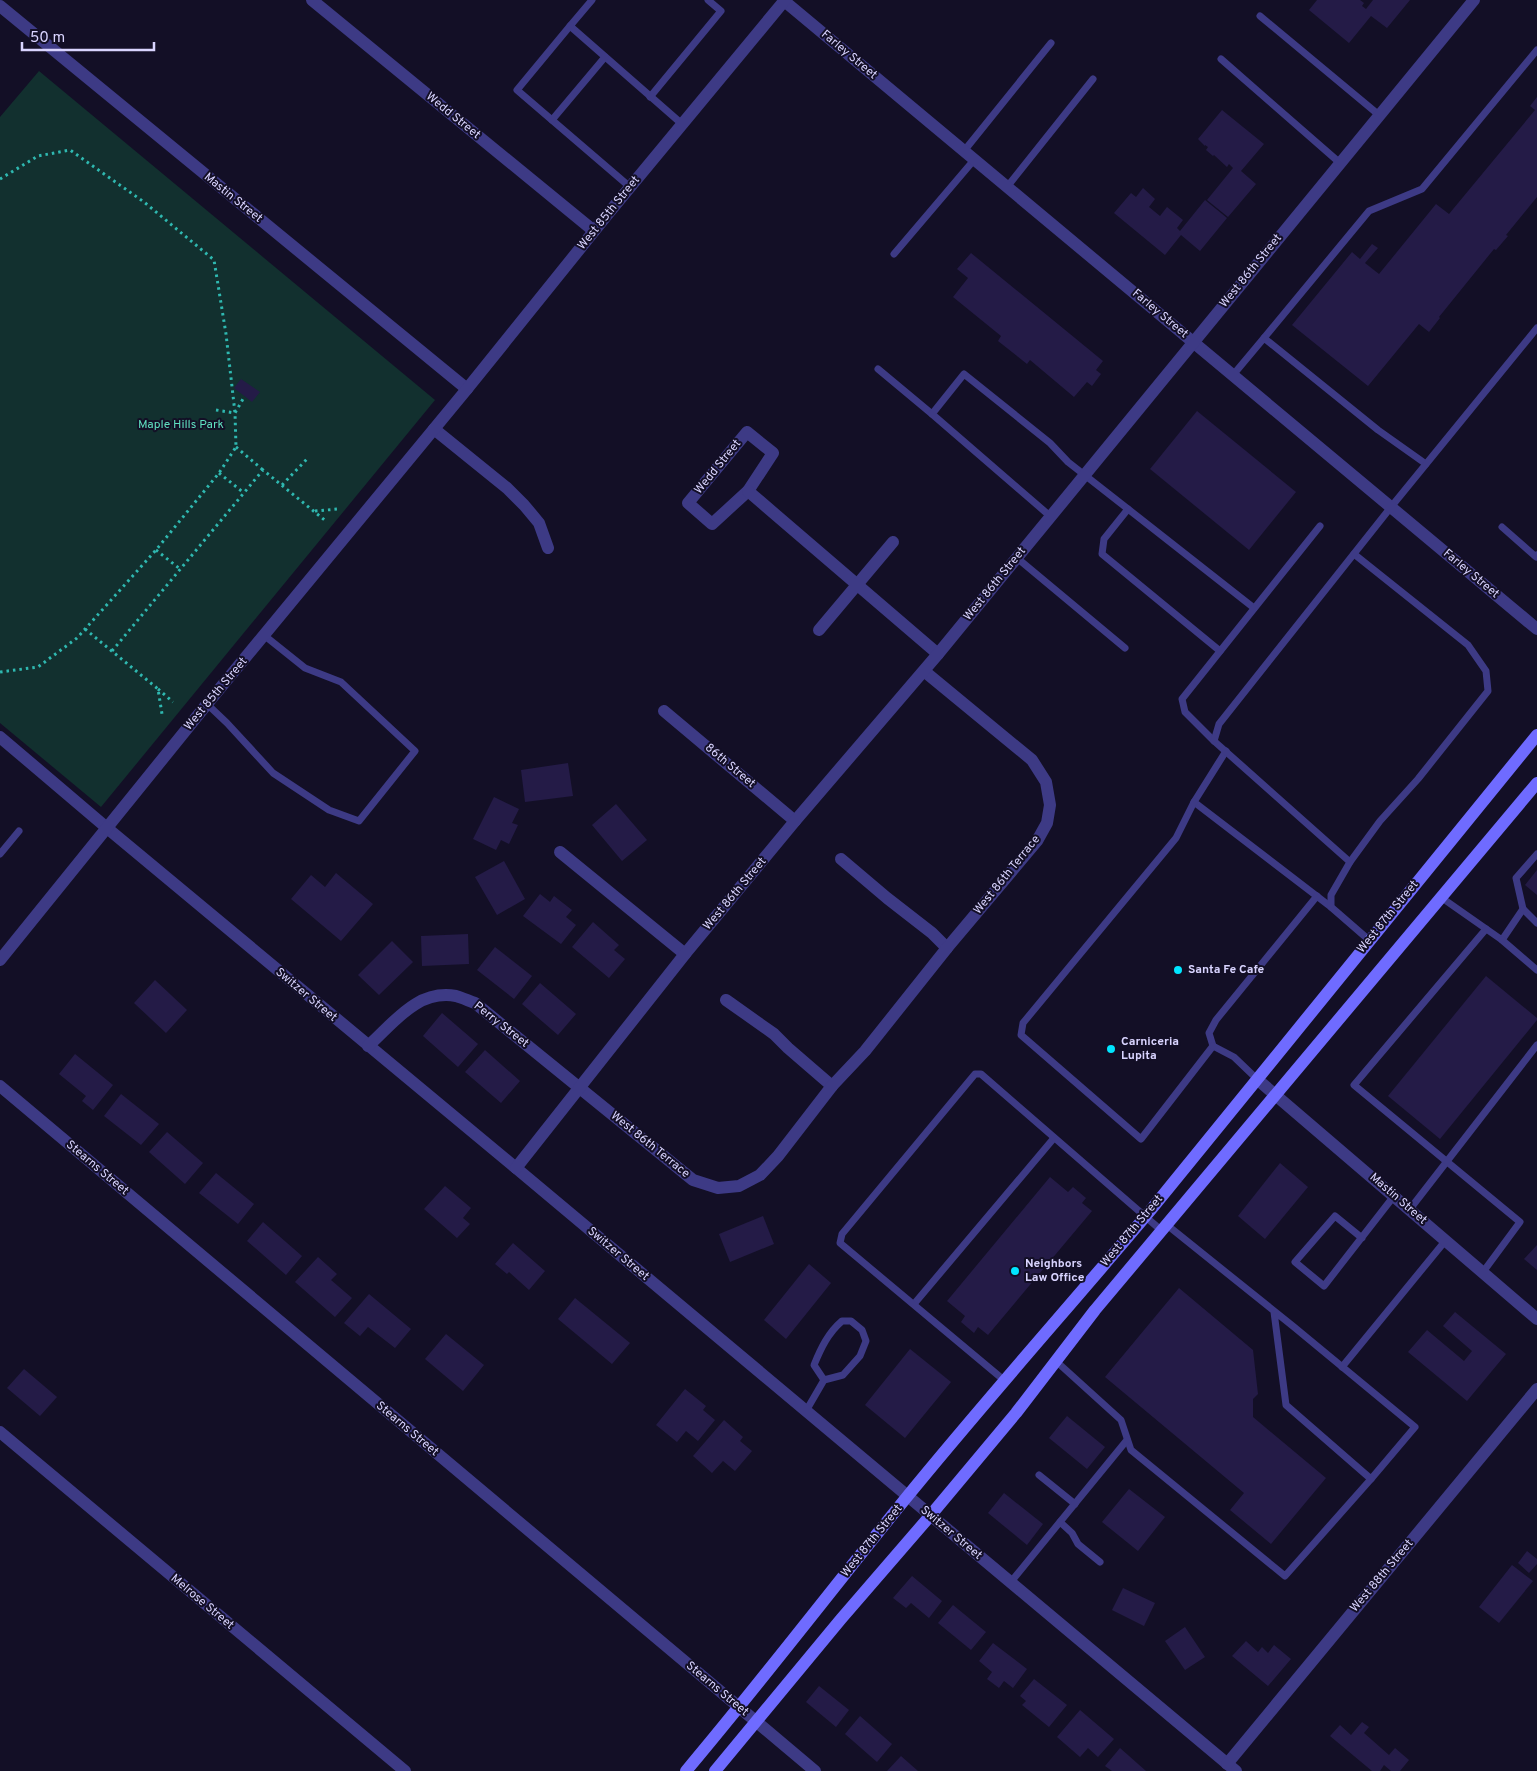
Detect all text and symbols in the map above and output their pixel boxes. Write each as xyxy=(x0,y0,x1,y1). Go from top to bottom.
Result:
scale bar xyxy=(22,20,155,52)
street label: Farley Street xyxy=(818,27,880,83)
text: 50 m xyxy=(30,29,65,48)
street label: Wedd Street xyxy=(422,89,484,143)
street label: Mastin Street xyxy=(200,169,266,227)
street label: West 85th Street xyxy=(574,173,644,253)
street label: West 86th Street xyxy=(1216,231,1286,311)
street label: Farley Street xyxy=(1129,286,1191,342)
park label: Maple Hills Park xyxy=(138,417,224,433)
street label: Wedd Street xyxy=(691,436,745,498)
street label: West 86th Street xyxy=(960,544,1030,624)
street label: Farley Street xyxy=(1440,546,1502,602)
street label: West 85th Street xyxy=(181,654,251,734)
street label: 86th Street xyxy=(701,740,759,792)
street label: West 86th Terrace xyxy=(970,832,1044,918)
street label: West 86th Street xyxy=(700,854,770,934)
street label: West 87th Street xyxy=(1354,877,1422,957)
place label: Santa Fe Cafe xyxy=(1188,962,1265,978)
street label: Switzer Street xyxy=(272,964,340,1026)
marker: Santa Fe Cafe xyxy=(1172,964,1184,976)
street label: Perry Street xyxy=(470,998,532,1052)
place label: Carniceria Lupita xyxy=(1121,1034,1179,1064)
marker: Carniceria Lupita xyxy=(1105,1043,1117,1055)
street label: West 86th Terrace xyxy=(607,1108,693,1182)
street label: Stearns Street xyxy=(62,1137,132,1199)
street label: Mastin Street xyxy=(1366,1170,1430,1228)
street label: West 87th Street xyxy=(1097,1192,1167,1270)
street label: Switzer Street xyxy=(584,1223,652,1285)
place label: Neighbors Law Office xyxy=(1025,1256,1085,1286)
marker: Neighbors Law Office xyxy=(1009,1265,1021,1277)
street label: Stearns Street xyxy=(372,1398,442,1460)
street label: West 87th Street xyxy=(838,1501,906,1581)
street label: Switzer Street xyxy=(917,1502,985,1564)
street label: West 88th Street xyxy=(1347,1536,1417,1616)
street label: Melrose Street xyxy=(167,1571,237,1633)
street label: Stearns Street xyxy=(682,1658,752,1720)

